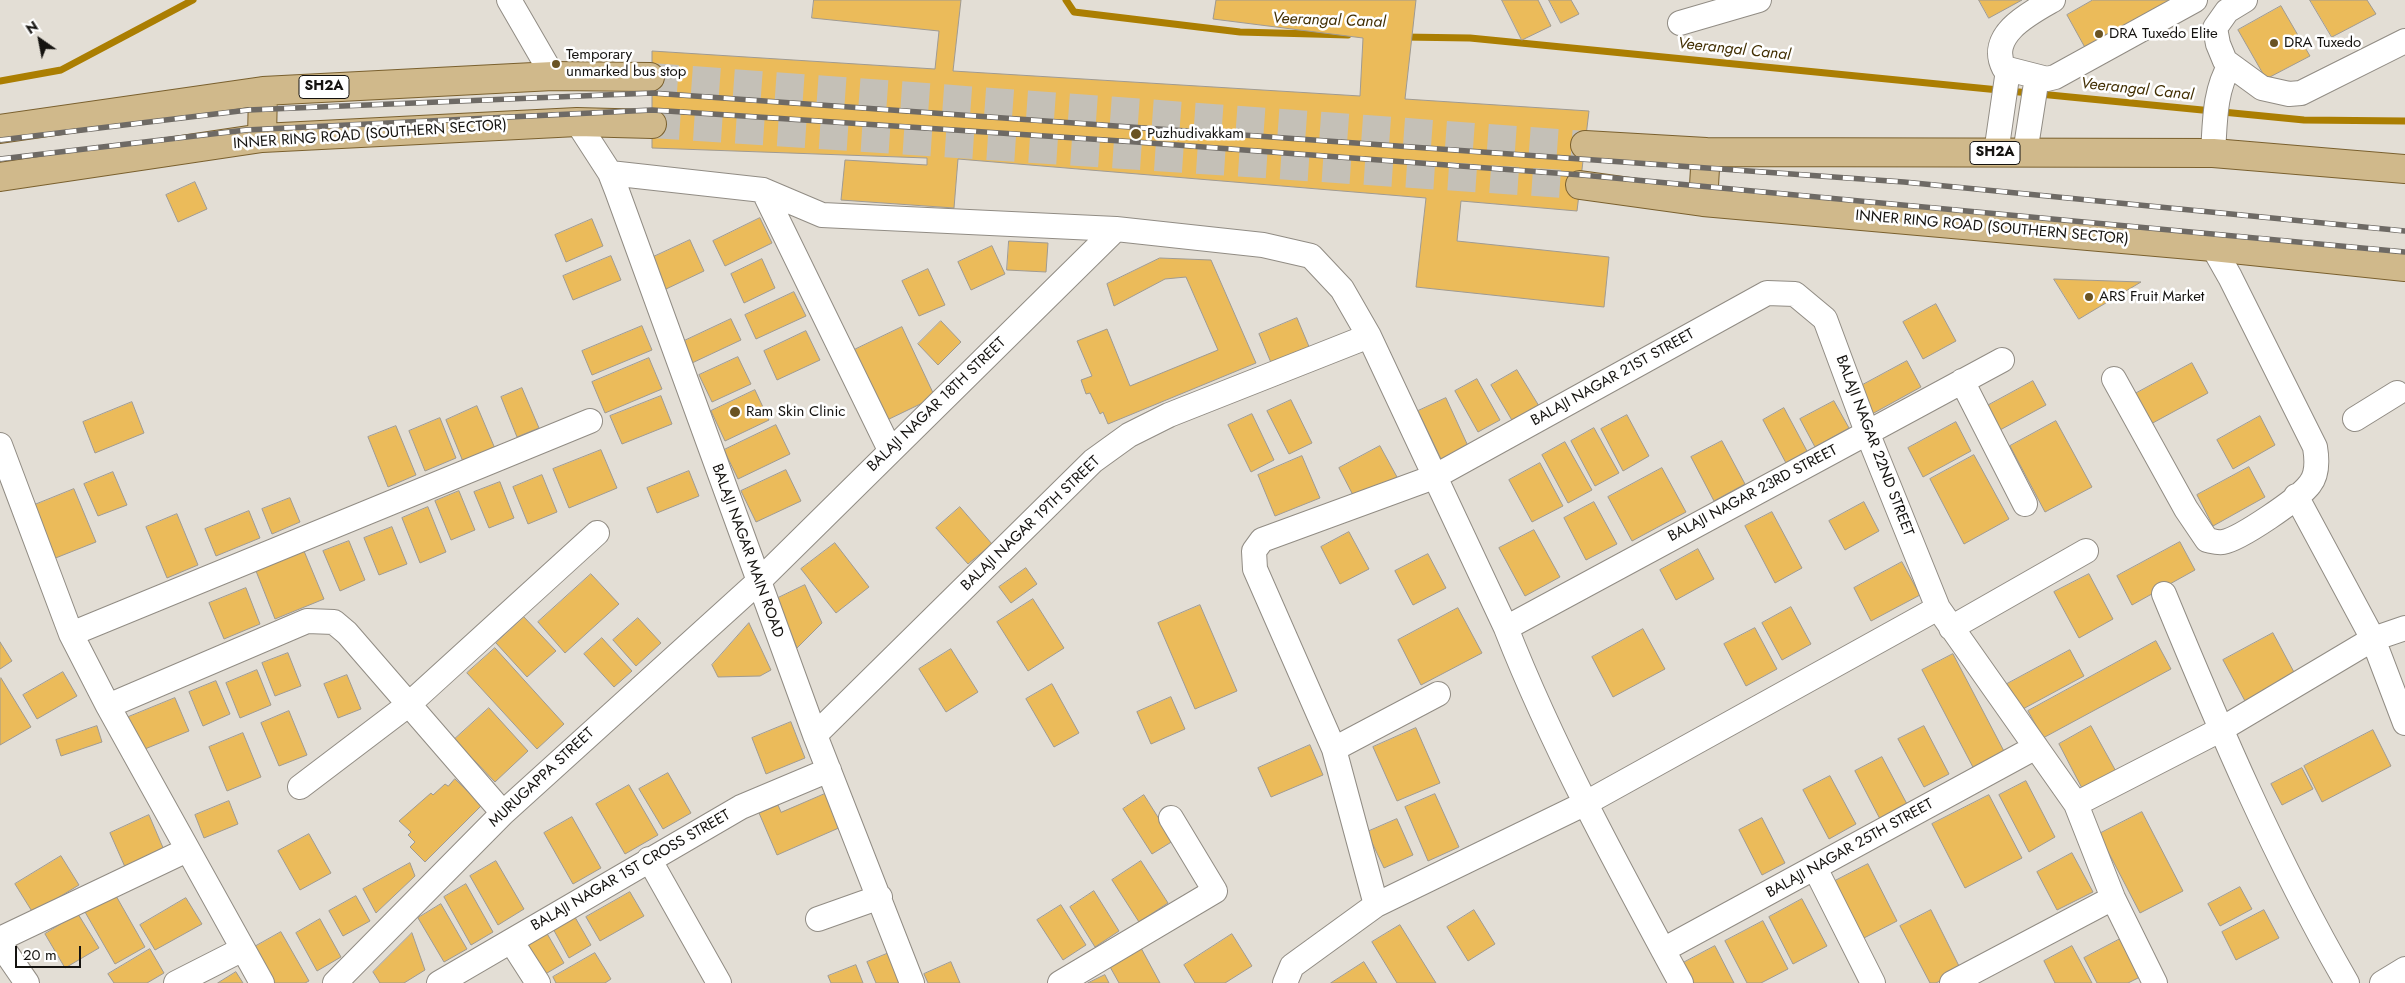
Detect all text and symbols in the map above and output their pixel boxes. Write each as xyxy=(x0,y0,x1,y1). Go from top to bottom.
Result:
water label: Veerangal Canal xyxy=(1272,9,1386,33)
north arrow xyxy=(15,15,65,65)
text: N xyxy=(22,16,42,39)
place label: DRA Tuxedo Elite xyxy=(2109,25,2218,43)
marker: DRA Tuxedo Elite xyxy=(2093,28,2105,40)
place label: DRA Tuxedo xyxy=(2284,34,2361,52)
water label: Veerangal Canal xyxy=(1677,35,1791,65)
marker: DRA Tuxedo xyxy=(2268,37,2280,49)
place label: Temporary unmarked bus stop xyxy=(566,46,686,81)
marker: Temporary unmarked bus stop xyxy=(550,58,562,70)
road number: SH2A xyxy=(299,75,349,98)
water label: Veerangal Canal xyxy=(2080,75,2194,105)
street label: INNER RING ROAD (SOUTHERN SECTOR) xyxy=(233,116,507,154)
place label: Puzhudivakkam xyxy=(1147,125,1244,143)
marker: Puzhudivakkam xyxy=(1129,127,1143,141)
road number: SH2A xyxy=(1970,142,2020,164)
street label: INNER RING ROAD (SOUTHERN SECTOR) xyxy=(1855,207,2129,249)
place label: ARS Fruit Market xyxy=(2099,288,2204,306)
marker: ARS Fruit Market xyxy=(2083,291,2095,303)
street label: BALAJI NAGAR 21ST STREET xyxy=(1528,326,1698,430)
street label: BALAJI NAGAR 18TH STREET xyxy=(864,334,1010,476)
street label: BALAJI NAGAR 22ND STREET xyxy=(1831,353,1917,539)
place label: Ram Skin Clinic xyxy=(746,403,845,421)
marker: Ram Skin Clinic xyxy=(728,405,742,419)
street label: BALAJI NAGAR 23RD STREET xyxy=(1665,442,1841,546)
street label: BALAJI NAGAR 19TH STREET xyxy=(958,453,1104,595)
street label: BALAJI NAGAR MAIN ROAD xyxy=(707,462,787,640)
street label: MURUGAPPA STREET xyxy=(486,725,598,831)
street label: BALAJI NAGAR 25TH STREET xyxy=(1763,795,1937,903)
street label: BALAJI NAGAR 1ST CROSS STREET xyxy=(528,806,734,936)
scale bar xyxy=(18,936,84,968)
text: 20 m xyxy=(23,944,57,966)

